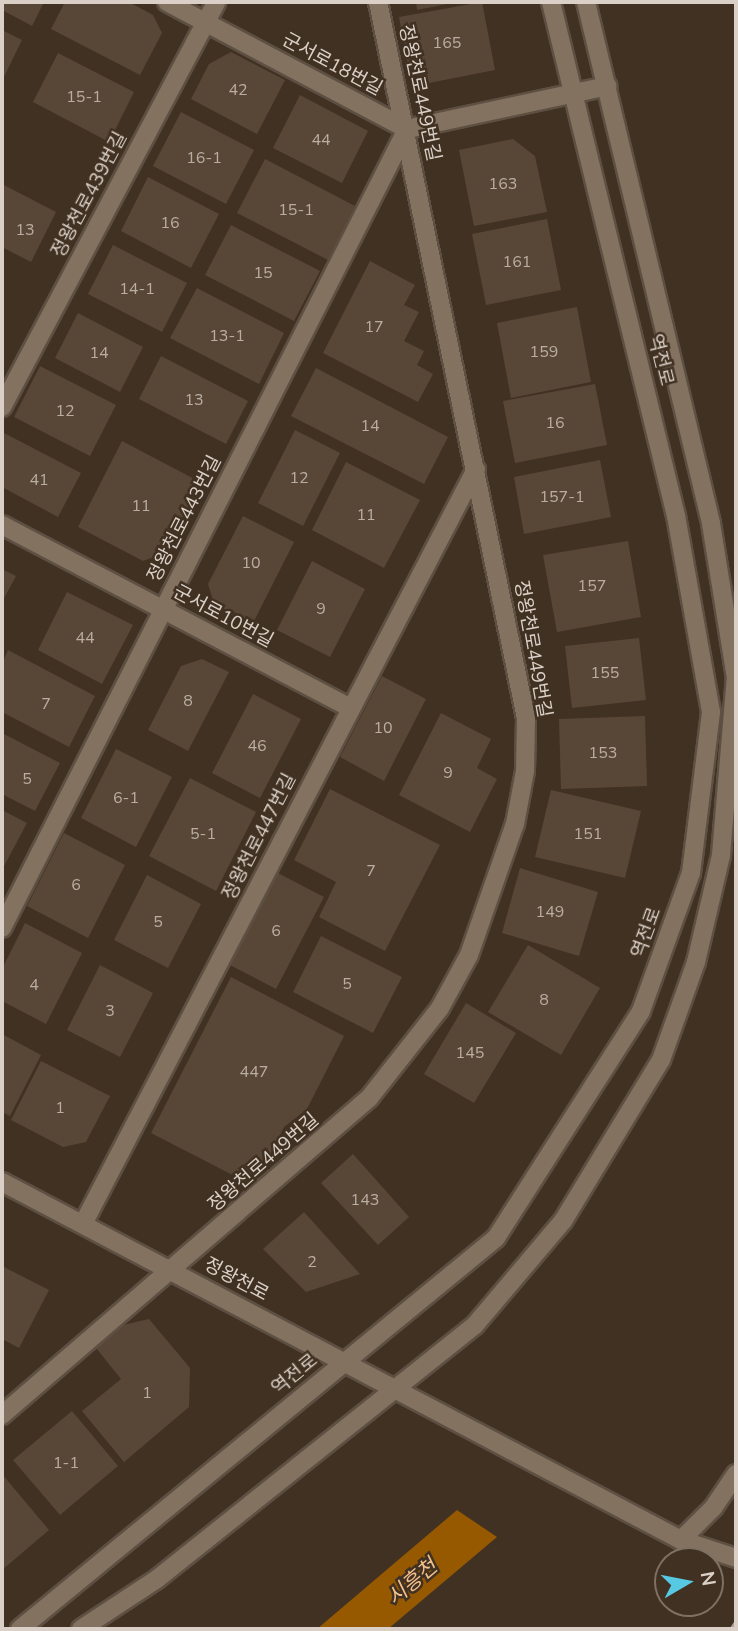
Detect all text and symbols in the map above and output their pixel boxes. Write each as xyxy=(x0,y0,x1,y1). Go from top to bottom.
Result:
street label: 정왕천로449번길 xyxy=(393,23,445,163)
street label: 군서로18번길 xyxy=(278,29,386,101)
house number: 165 xyxy=(433,33,461,53)
house number: 42 xyxy=(228,80,248,100)
house number: 15-1 xyxy=(66,87,102,107)
street label: 정왕천로439번길 xyxy=(47,128,133,262)
house number: 44 xyxy=(311,130,331,150)
house number: 16-1 xyxy=(186,148,222,168)
house number: 163 xyxy=(489,174,517,194)
house number: 15-1 xyxy=(278,200,314,220)
house number: 16 xyxy=(160,213,180,233)
house number: 13 xyxy=(15,220,35,240)
house number: 161 xyxy=(503,252,531,272)
house number: 15 xyxy=(253,263,273,283)
house number: 14-1 xyxy=(119,279,155,299)
house number: 17 xyxy=(364,317,384,337)
house number: 13-1 xyxy=(209,326,245,346)
street label: 역전로 xyxy=(643,332,677,388)
house number: 159 xyxy=(530,342,558,362)
house number: 14 xyxy=(89,343,109,363)
house number: 13 xyxy=(184,390,204,410)
house number: 12 xyxy=(55,401,75,421)
house number: 16 xyxy=(545,413,565,433)
house number: 14 xyxy=(360,416,380,436)
street label: 정왕천로443번길 xyxy=(143,452,227,586)
house number: 12 xyxy=(289,468,309,488)
house number: 41 xyxy=(29,470,49,490)
house number: 157-1 xyxy=(539,487,585,507)
house number: 11 xyxy=(131,496,151,516)
house number: 11 xyxy=(356,505,376,525)
house number: 10 xyxy=(241,553,261,573)
house number: 157 xyxy=(578,576,606,596)
street label: 정왕천로449번길 xyxy=(509,579,555,719)
street label: 군서로10번길 xyxy=(169,581,277,653)
house number: 9 xyxy=(316,599,326,619)
house number: 44 xyxy=(75,628,95,648)
house number: 155 xyxy=(591,663,619,683)
house number: 8 xyxy=(183,691,193,711)
house number: 7 xyxy=(41,694,51,714)
house number: 10 xyxy=(373,718,393,738)
house number: 46 xyxy=(247,736,267,756)
house number: 153 xyxy=(589,743,617,763)
house number: 9 xyxy=(443,763,453,783)
house number: 5 xyxy=(22,769,32,789)
street label: 정왕천로447번길 xyxy=(218,770,302,904)
house number: 6-1 xyxy=(113,788,139,808)
house number: 5-1 xyxy=(190,824,216,844)
house number: 151 xyxy=(574,824,602,844)
house number: 7 xyxy=(366,861,376,881)
house number: 6 xyxy=(71,875,81,895)
house number: 149 xyxy=(536,902,564,922)
street label: 역전로 xyxy=(627,904,667,962)
house number: 5 xyxy=(153,912,163,932)
house number: 6 xyxy=(271,921,281,941)
house number: 5 xyxy=(342,974,352,994)
house number: 4 xyxy=(29,975,39,995)
house number: 8 xyxy=(539,990,549,1010)
house number: 3 xyxy=(105,1001,115,1021)
house number: 145 xyxy=(456,1043,484,1063)
house number: 447 xyxy=(240,1062,268,1082)
house number: 1 xyxy=(55,1098,65,1118)
street label: 정왕천로449번길 xyxy=(204,1109,324,1217)
house number: 143 xyxy=(351,1190,379,1210)
house number: 2 xyxy=(307,1252,317,1272)
street label: 정왕천로 xyxy=(200,1254,272,1306)
street label: 역전로 xyxy=(267,1350,323,1400)
house number: 1 xyxy=(142,1383,152,1403)
house number: 1-1 xyxy=(53,1453,79,1473)
north arrow xyxy=(654,1547,724,1617)
water label: 시흥천 xyxy=(382,1554,442,1610)
text: N xyxy=(694,1569,722,1588)

